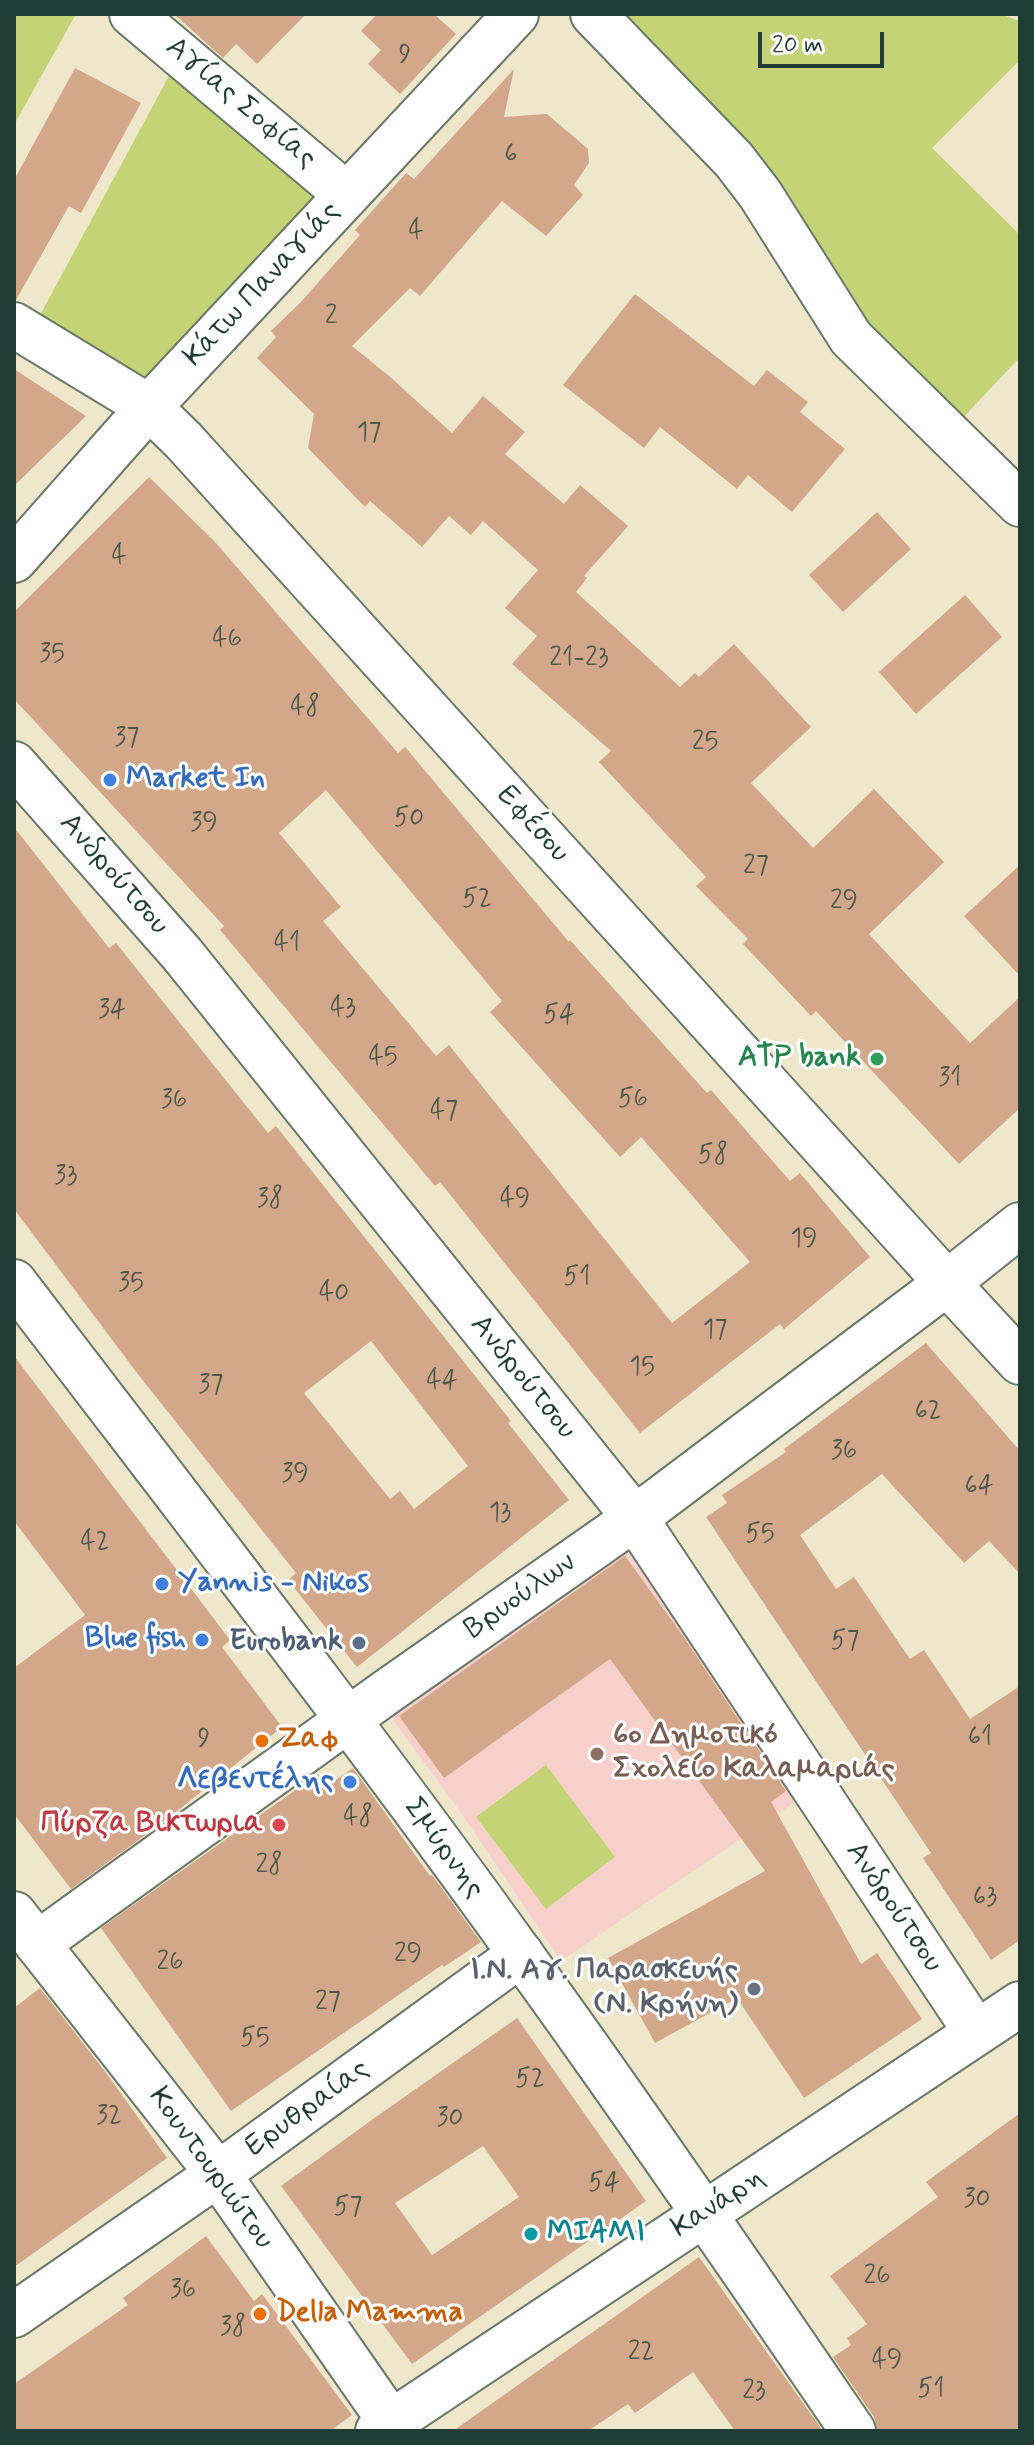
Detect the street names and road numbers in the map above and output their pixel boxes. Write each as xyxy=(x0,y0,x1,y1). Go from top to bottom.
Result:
street label: Αγίας Σοφίας xyxy=(157,30,323,178)
street label: Κάτω Παναγιάς xyxy=(177,195,349,375)
street label: Εφέσου xyxy=(488,779,576,871)
street label: Ανδρούτσου xyxy=(50,807,176,943)
street label: Ανδρούτσου xyxy=(461,1309,583,1447)
street label: Βρυούλων xyxy=(458,1546,584,1648)
street label: Σμύρνης xyxy=(395,1792,491,1906)
street label: Ανδρούτσου xyxy=(836,1836,950,1980)
street label: Ερυθραίας xyxy=(239,2052,377,2166)
street label: Κουντουριώτου xyxy=(139,2081,281,2257)
street label: Κανάρη xyxy=(666,2161,772,2247)

